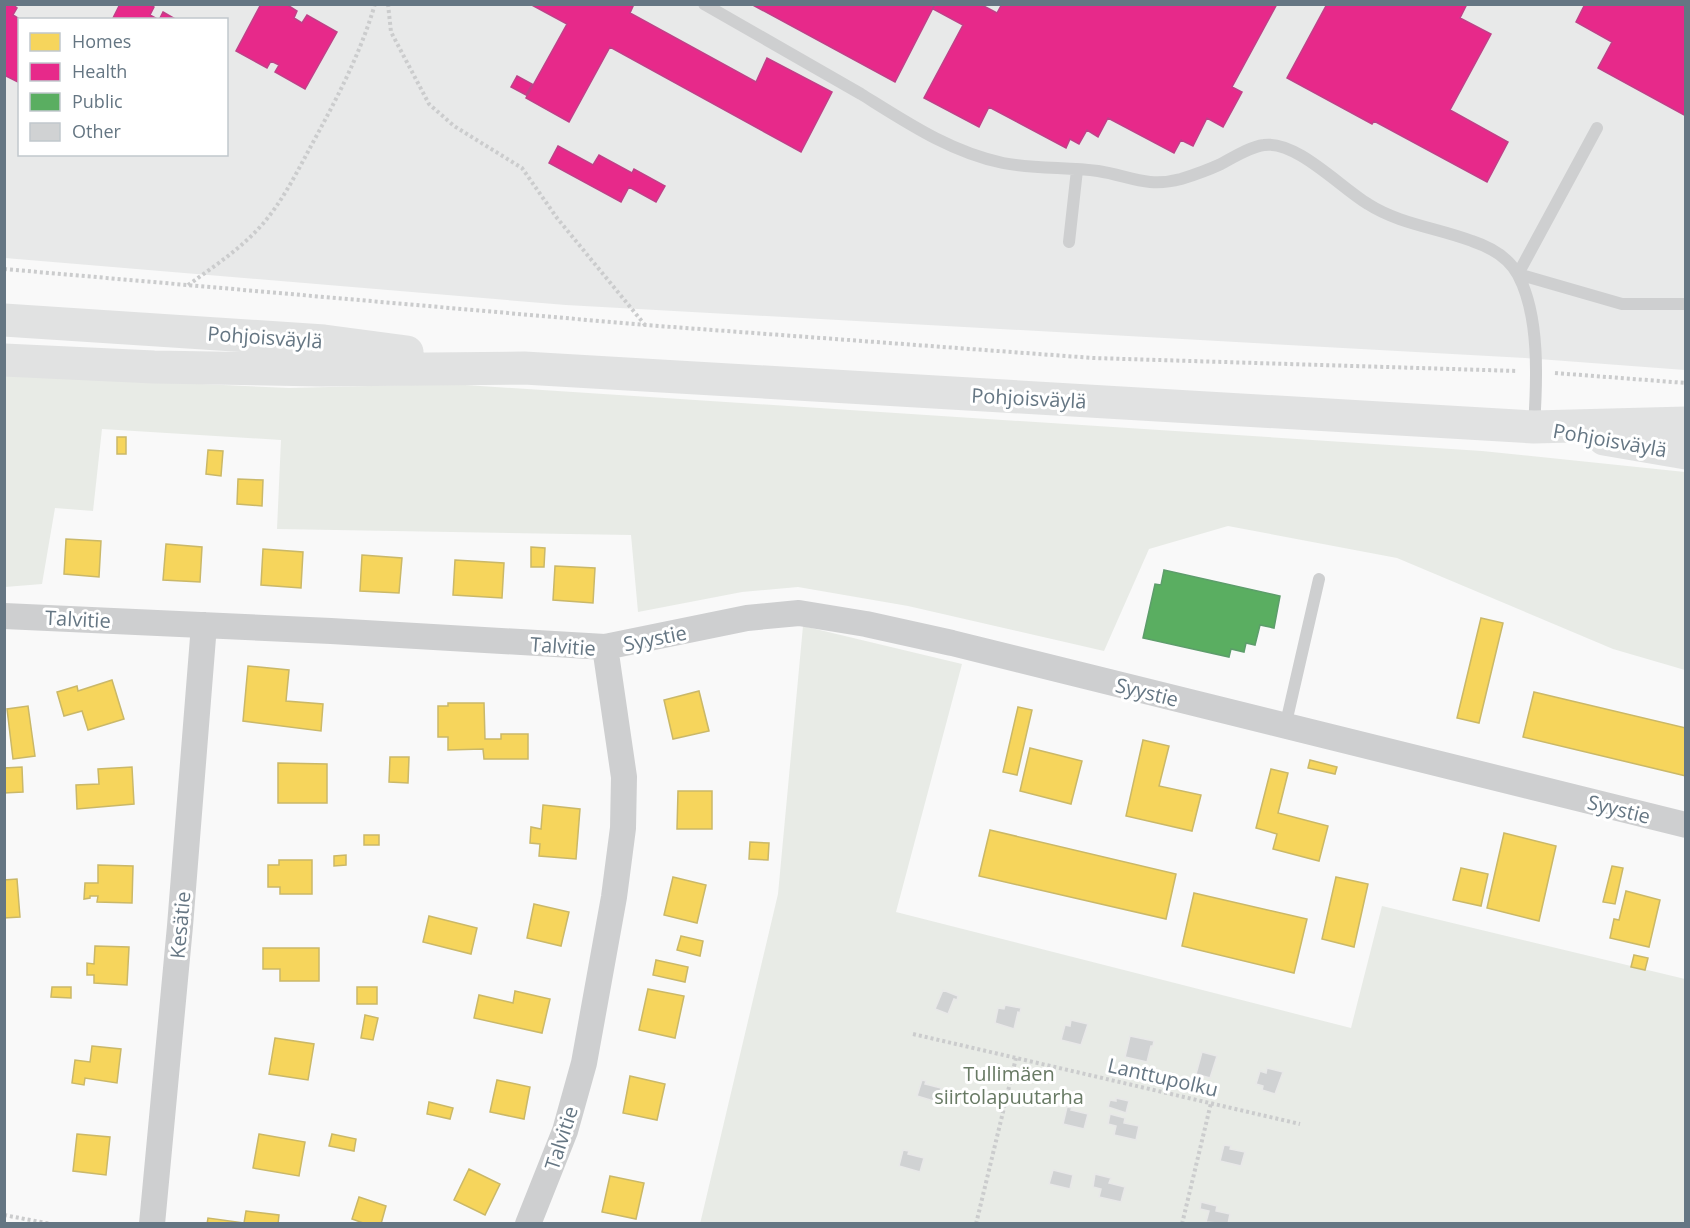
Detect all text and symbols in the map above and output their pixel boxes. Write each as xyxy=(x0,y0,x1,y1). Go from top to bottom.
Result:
legend xyxy=(18,18,228,156)
text: Homes xyxy=(72,29,131,53)
text: Health xyxy=(72,59,127,83)
text: Public xyxy=(72,89,123,113)
text: Other xyxy=(72,119,122,143)
street label: Pohjoisväylä xyxy=(207,320,323,354)
street label: Pohjoisväylä xyxy=(971,382,1087,414)
street label: Pohjoisväylä xyxy=(1551,417,1669,463)
street label: Talvitie xyxy=(45,604,111,634)
street label: Syystie xyxy=(621,619,689,657)
street label: Talvitie xyxy=(529,630,597,662)
street label: Syystie xyxy=(1113,671,1181,713)
street label: Syystie xyxy=(1585,788,1653,830)
street label: Kesätie xyxy=(164,890,196,960)
street label: Lanttupolku xyxy=(1105,1051,1221,1103)
park label: Tullimäen siirtolapuutarha xyxy=(934,1060,1084,1110)
street label: Talvitie xyxy=(538,1103,584,1173)

